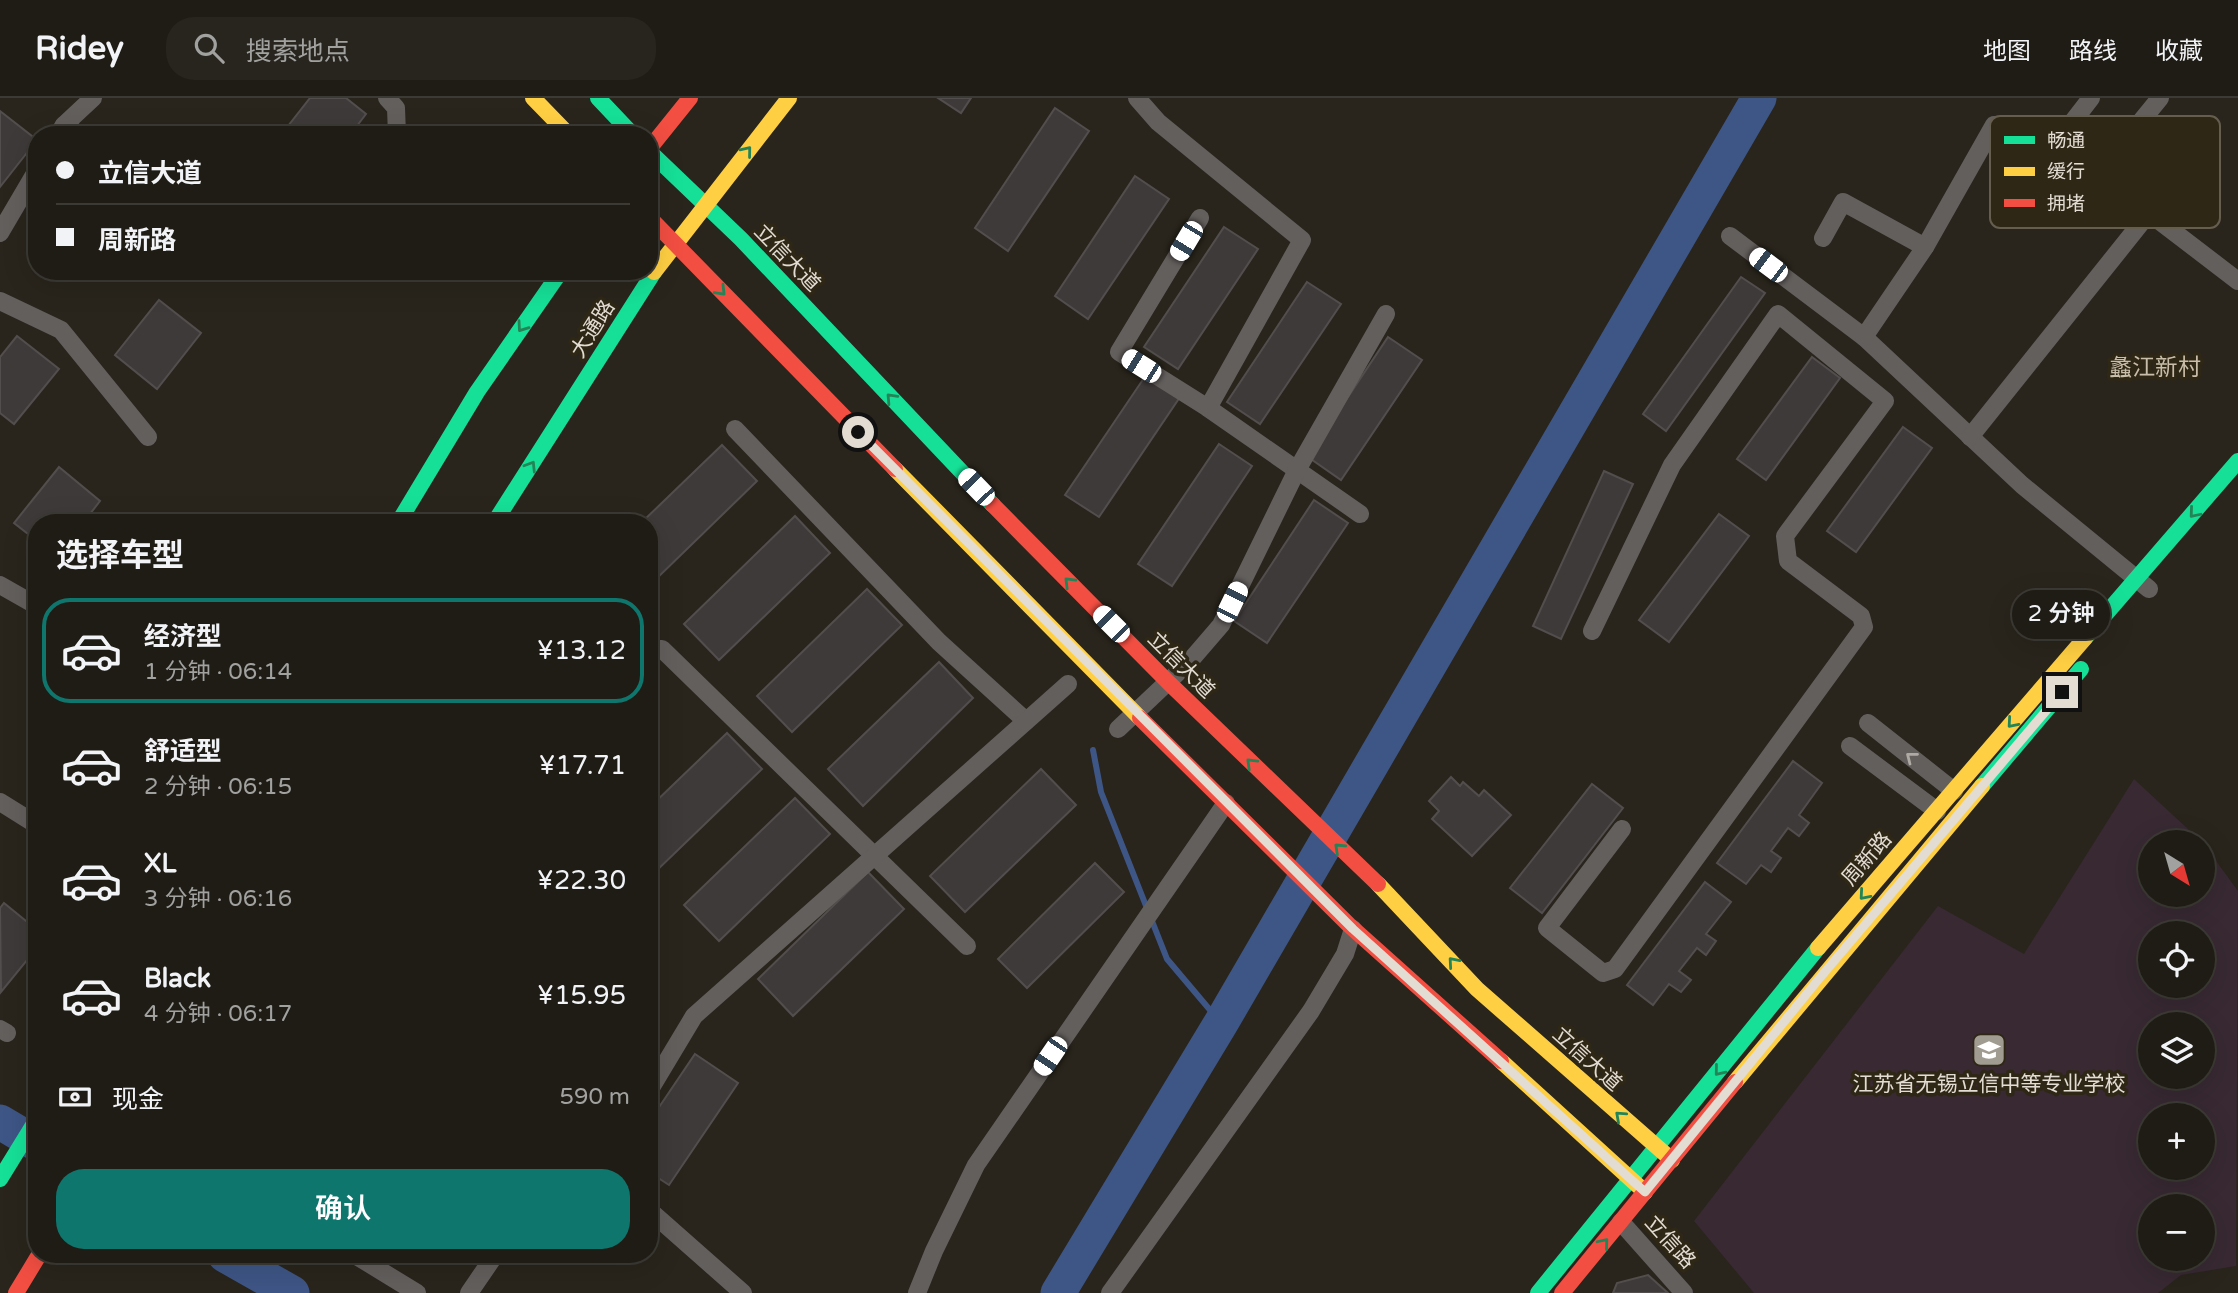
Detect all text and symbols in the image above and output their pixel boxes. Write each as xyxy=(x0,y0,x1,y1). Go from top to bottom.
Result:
search box xyxy=(166,17,656,80)
text: Ridey xyxy=(35,29,124,68)
icon: search xyxy=(190,29,228,67)
text: 搜索地点 xyxy=(246,36,350,67)
text: 地图 xyxy=(1983,37,2031,66)
text: 路线 xyxy=(2069,37,2117,66)
text: 收藏 xyxy=(2155,37,2203,66)
legend xyxy=(1990,116,2220,228)
text: 畅通 xyxy=(2047,130,2085,152)
one-way arrow xyxy=(738,147,751,159)
text: 立信大道 xyxy=(98,158,202,189)
text: 缓行 xyxy=(2047,161,2085,183)
text: 拥堵 xyxy=(2047,193,2085,215)
car xyxy=(1167,218,1206,264)
street label: 立信大道 xyxy=(749,219,825,297)
text: 周新路 xyxy=(98,225,176,256)
car xyxy=(1745,244,1792,286)
one-way arrow xyxy=(713,283,726,296)
street label: 大通路 xyxy=(566,296,620,362)
one-way arrow xyxy=(518,319,530,332)
car xyxy=(1118,346,1165,386)
district label: 蠡江新村 xyxy=(2109,354,2201,382)
one-way arrow xyxy=(886,393,899,406)
route start xyxy=(842,416,874,448)
one-way arrow xyxy=(522,460,535,473)
car xyxy=(954,465,999,509)
one-way arrow xyxy=(2190,504,2202,517)
text: 选择车型 xyxy=(56,537,184,575)
one-way arrow xyxy=(1065,577,1078,590)
car xyxy=(1214,579,1251,625)
callout: 2 分钟 xyxy=(2013,590,2111,640)
text: 2 分钟 xyxy=(2028,600,2094,628)
car xyxy=(1089,602,1134,646)
icon: car xyxy=(60,619,123,682)
text: 经济型 xyxy=(144,621,222,652)
street label: 立信大道 xyxy=(1142,626,1220,704)
text: ¥13.12 xyxy=(537,635,626,666)
text: 1 分钟 · 06:14 xyxy=(144,658,292,686)
route end xyxy=(2046,676,2078,708)
one-way arrow xyxy=(2008,715,2020,728)
icon: car xyxy=(60,734,123,797)
text: 舒适型 xyxy=(144,736,222,767)
text: ¥17.71 xyxy=(538,750,626,781)
one-way arrow xyxy=(1907,752,1919,765)
one-way arrow xyxy=(1247,759,1259,771)
text: 2 分钟 · 06:15 xyxy=(144,773,292,801)
street label: 周新路 xyxy=(1837,827,1897,891)
north arrow xyxy=(2138,830,2216,906)
map controls xyxy=(2138,830,2215,1271)
one-way arrow xyxy=(1334,843,1347,856)
text: XL xyxy=(144,848,176,879)
icon: car xyxy=(60,849,123,912)
text: ¥22.30 xyxy=(537,865,626,896)
text: 3 分钟 · 06:16 xyxy=(144,885,292,913)
one-way arrow xyxy=(1860,887,1872,900)
button: locate xyxy=(2138,921,2215,998)
one-way arrow xyxy=(1449,957,1461,970)
text: Black xyxy=(144,963,211,994)
icon: car xyxy=(60,964,123,1027)
text: ¥15.95 xyxy=(537,980,626,1011)
text: 4 分钟 · 06:17 xyxy=(144,1000,292,1028)
button: layers xyxy=(2138,1012,2215,1089)
street label: 立信大道 xyxy=(1547,1022,1627,1096)
school or university icon: 江苏省无锡立信中等专业学校 xyxy=(1970,1031,2008,1069)
car xyxy=(1030,1033,1071,1079)
one-way arrow xyxy=(1715,1063,1728,1076)
place label: 江苏省无锡立信中等专业学校 xyxy=(1853,1072,2126,1097)
icon: cash xyxy=(56,1078,94,1116)
text: 590 m xyxy=(560,1083,630,1111)
text: 现金 xyxy=(112,1084,164,1115)
button: + xyxy=(2138,1103,2215,1180)
one-way arrow xyxy=(1615,1112,1628,1124)
button: 确认 xyxy=(56,1169,630,1249)
button: − xyxy=(2138,1194,2215,1271)
street label: 立信路 xyxy=(1640,1210,1700,1274)
one-way arrow xyxy=(1596,1238,1608,1251)

